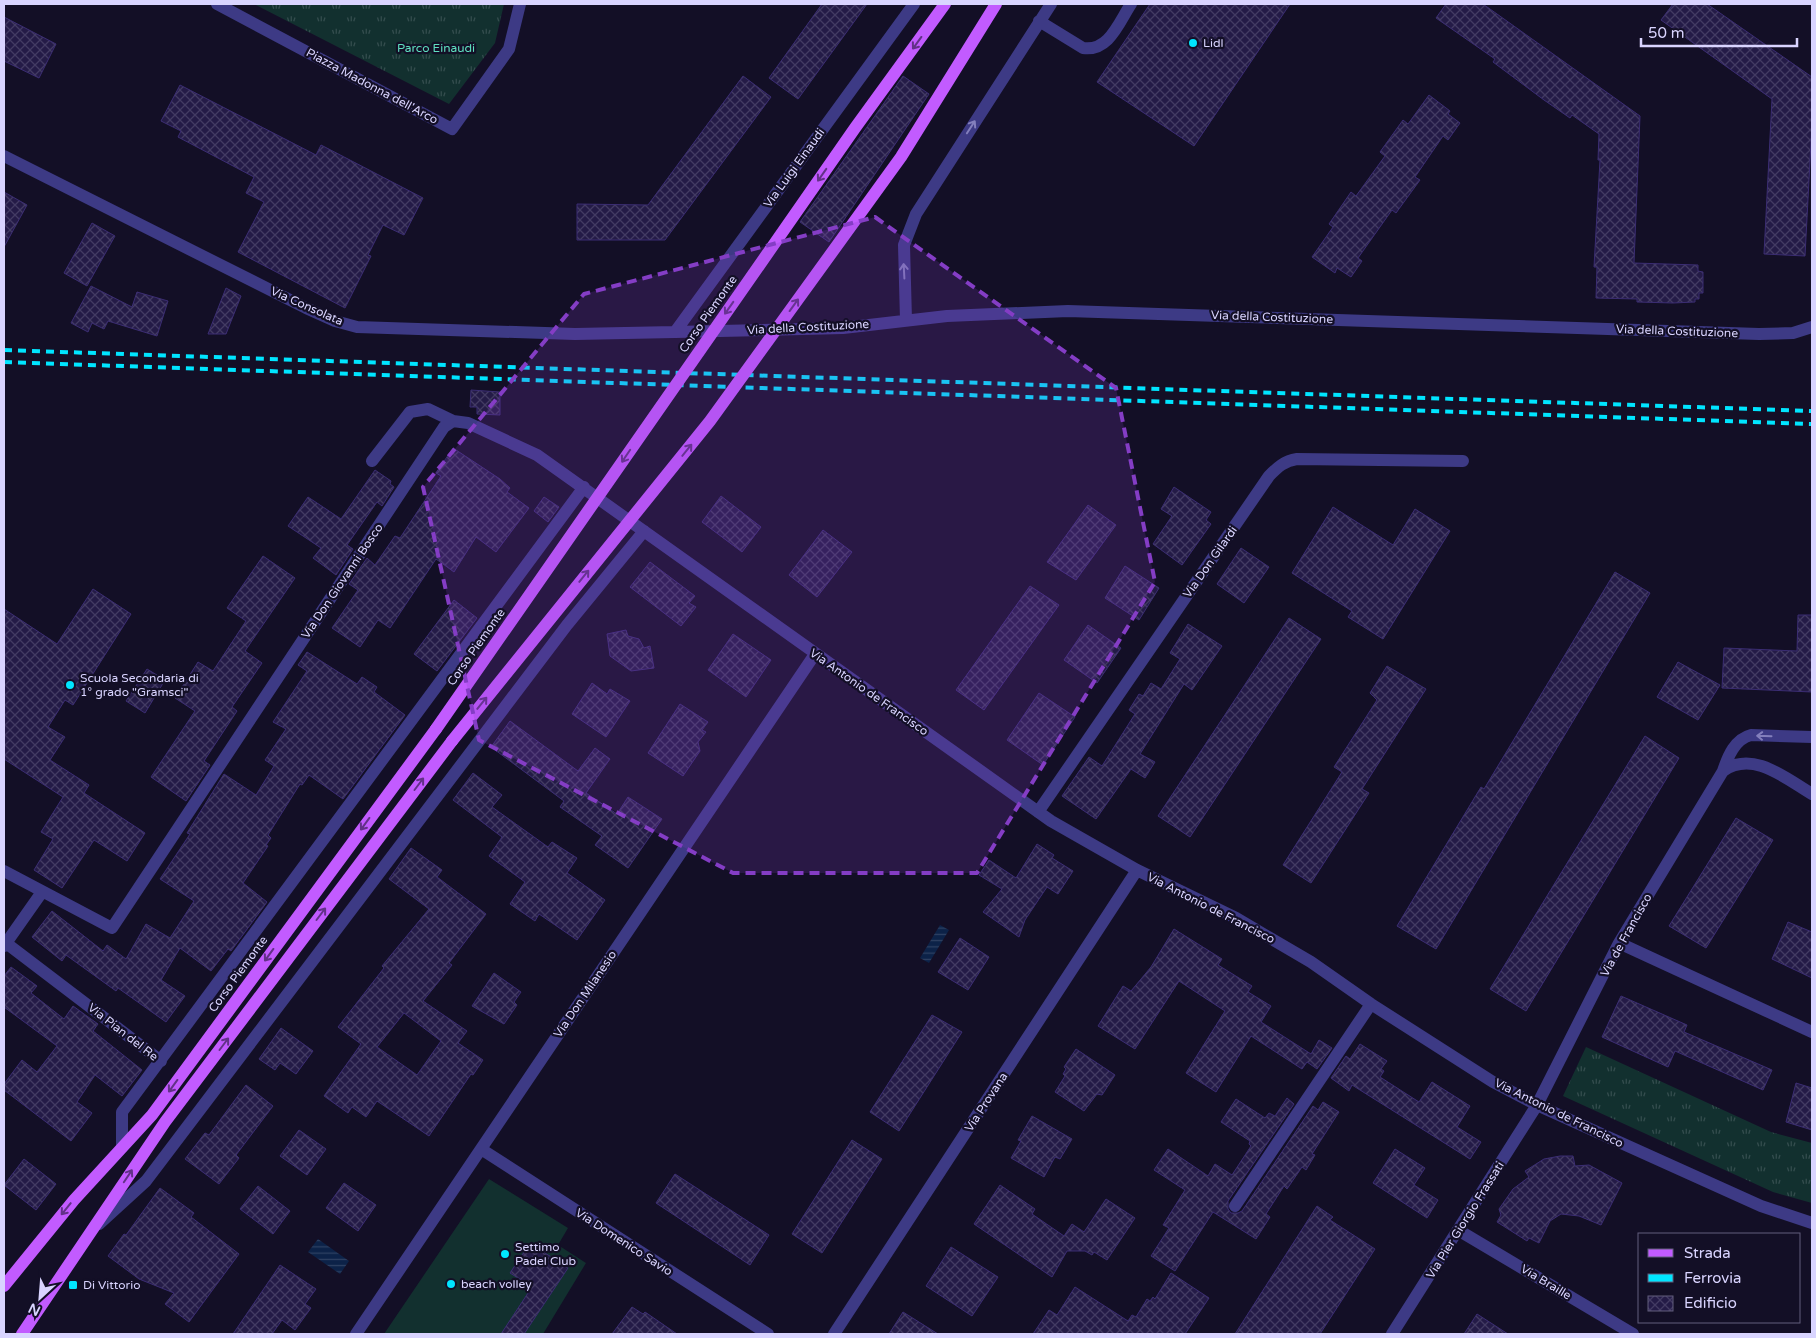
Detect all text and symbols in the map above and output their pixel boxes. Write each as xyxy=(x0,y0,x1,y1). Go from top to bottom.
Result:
scale bar xyxy=(1641,15,1797,47)
text: 50 m xyxy=(1648,24,1685,42)
one-way arrow xyxy=(911,36,922,49)
place label: Lidl xyxy=(1203,36,1223,50)
marker: Lidl xyxy=(1187,37,1199,49)
park label: Parco Einaudi xyxy=(397,41,475,55)
street label: Piazza Madonna dell'Arco xyxy=(304,45,440,127)
one-way arrow xyxy=(966,120,977,134)
street label: Via Luigi Einaudi xyxy=(761,126,827,210)
one-way arrow xyxy=(817,168,827,182)
one-way arrow xyxy=(899,263,908,279)
street label: Corso Piemonte xyxy=(676,273,740,355)
street label: Via Consolata xyxy=(269,284,345,328)
one-way arrow xyxy=(789,298,799,312)
one-way arrow xyxy=(724,301,734,315)
street label: Via della Costituzione xyxy=(1211,308,1334,326)
street label: Via della Costituzione xyxy=(747,317,870,337)
street label: Via della Costituzione xyxy=(1616,322,1739,340)
one-way arrow xyxy=(681,444,692,457)
one-way arrow xyxy=(621,449,631,463)
street label: Via Don Giovanni Bosco xyxy=(298,521,386,641)
street label: Via Don Gilardi xyxy=(1180,523,1240,601)
one-way arrow xyxy=(578,570,589,583)
street label: Corso Piemonte xyxy=(444,606,508,688)
street label: Via Antonio de Francisco xyxy=(807,646,931,738)
place label: Scuola Secondaria di 1° grado "Gramsci" xyxy=(80,671,199,699)
marker: Scuola Secondaria di 1° grado "Gramsci" xyxy=(64,679,76,691)
one-way arrow xyxy=(477,697,488,710)
one-way arrow xyxy=(1756,731,1772,740)
one-way arrow xyxy=(414,777,424,791)
one-way arrow xyxy=(360,817,371,830)
street label: Via Antonio de Francisco xyxy=(1145,870,1277,946)
street label: Via de Francisco xyxy=(1597,891,1655,979)
one-way arrow xyxy=(316,908,327,921)
street label: Corso Piemonte xyxy=(206,933,270,1015)
one-way arrow xyxy=(264,948,274,962)
street label: Via Don Milanesio xyxy=(551,948,619,1040)
street label: Via Pian del Re xyxy=(85,1000,161,1064)
one-way arrow xyxy=(218,1038,229,1051)
street label: Via Provana xyxy=(962,1070,1010,1134)
street label: Via Antonio de Francisco xyxy=(1492,1076,1626,1150)
one-way arrow xyxy=(168,1079,178,1093)
street label: Via Pier Giorgio Frassati xyxy=(1423,1159,1507,1281)
one-way arrow xyxy=(123,1169,133,1183)
one-way arrow xyxy=(61,1202,72,1215)
street label: Via Domenico Savio xyxy=(573,1205,675,1279)
legend xyxy=(1638,1233,1801,1323)
place label: Settimo Padel Club xyxy=(515,1240,576,1268)
text: Strada xyxy=(1684,1244,1731,1262)
marker: Settimo Padel Club xyxy=(499,1248,511,1260)
street label: Via Braille xyxy=(1518,1261,1574,1303)
text: Ferrovia xyxy=(1684,1269,1741,1287)
north arrow xyxy=(15,1273,65,1323)
place label: beach volley xyxy=(461,1277,532,1291)
place label: Di Vittorio xyxy=(83,1278,140,1292)
marker: beach volley xyxy=(445,1278,457,1290)
marker: Di Vittorio xyxy=(67,1279,79,1291)
text: Edificio xyxy=(1684,1294,1737,1312)
text: N xyxy=(26,1299,43,1319)

